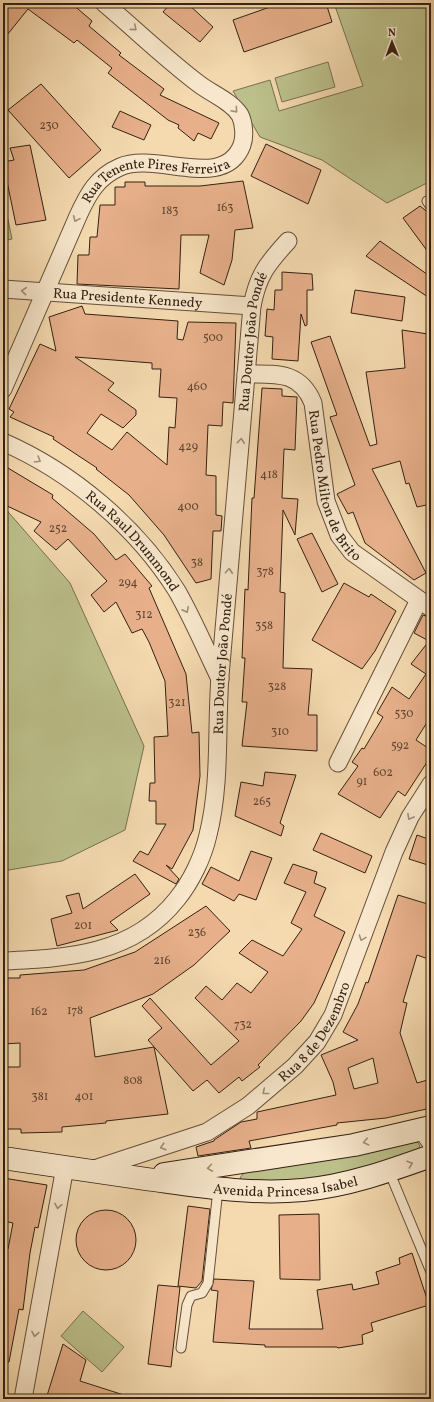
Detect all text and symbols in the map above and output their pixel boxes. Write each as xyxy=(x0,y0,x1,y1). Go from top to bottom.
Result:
north arrow xyxy=(372,22,412,62)
one-way arrow xyxy=(129,24,136,31)
text: N xyxy=(388,26,396,41)
one-way arrow xyxy=(230,105,237,113)
house number: 230 xyxy=(39,118,59,134)
street label: Rua Tenente Pires Ferreira xyxy=(78,155,234,207)
house number: 163 xyxy=(217,200,233,216)
house number: 183 xyxy=(162,203,178,219)
one-way arrow xyxy=(73,215,81,222)
street label: Rua Doutor João Pondé xyxy=(235,269,273,413)
street label: Rua Presidente Kennedy xyxy=(52,284,203,314)
one-way arrow xyxy=(21,287,27,296)
house number: 500 xyxy=(203,330,223,346)
house number: 460 xyxy=(187,379,207,395)
street label: Rua Pedro Milton de Brito xyxy=(303,409,364,566)
one-way arrow xyxy=(236,438,245,444)
house number: 429 xyxy=(178,439,198,455)
one-way arrow xyxy=(34,455,41,463)
house number: 418 xyxy=(260,467,278,483)
street label: Rua Raul Drummond xyxy=(81,487,183,596)
house number: 400 xyxy=(177,499,199,515)
house number: 252 xyxy=(49,521,67,537)
house number: 38 xyxy=(191,555,203,571)
house number: 378 xyxy=(256,564,274,580)
one-way arrow xyxy=(225,568,234,574)
house number: 294 xyxy=(118,575,138,591)
street label: Rua Doutor João Pondé xyxy=(210,592,238,735)
one-way arrow xyxy=(181,606,189,613)
house number: 312 xyxy=(135,607,153,623)
house number: 358 xyxy=(255,618,273,634)
house number: 328 xyxy=(268,679,286,695)
house number: 321 xyxy=(168,695,186,711)
house number: 530 xyxy=(395,706,413,722)
house number: 310 xyxy=(271,724,289,740)
house number: 592 xyxy=(391,738,409,754)
house number: 602 xyxy=(373,765,393,781)
house number: 91 xyxy=(357,774,367,790)
house number: 265 xyxy=(253,794,271,810)
one-way arrow xyxy=(408,813,415,821)
house number: 201 xyxy=(74,918,92,934)
house number: 236 xyxy=(188,925,206,941)
one-way arrow xyxy=(359,934,367,941)
house number: 216 xyxy=(153,953,171,969)
street label: Rua 8 de Dezembro xyxy=(275,979,356,1087)
house number: 178 xyxy=(67,1003,83,1019)
house number: 162 xyxy=(30,1004,48,1020)
house number: 732 xyxy=(234,1017,252,1033)
house number: 808 xyxy=(123,1073,143,1089)
one-way arrow xyxy=(263,1088,270,1095)
house number: 381 xyxy=(32,1089,48,1105)
house number: 401 xyxy=(75,1089,93,1105)
one-way arrow xyxy=(363,1138,369,1146)
one-way arrow xyxy=(160,1142,167,1151)
one-way arrow xyxy=(406,1160,413,1169)
one-way arrow xyxy=(207,1163,213,1172)
street label: Avenida Princesa Isabel xyxy=(212,1172,360,1202)
one-way arrow xyxy=(54,1203,63,1209)
one-way arrow xyxy=(31,1331,40,1337)

